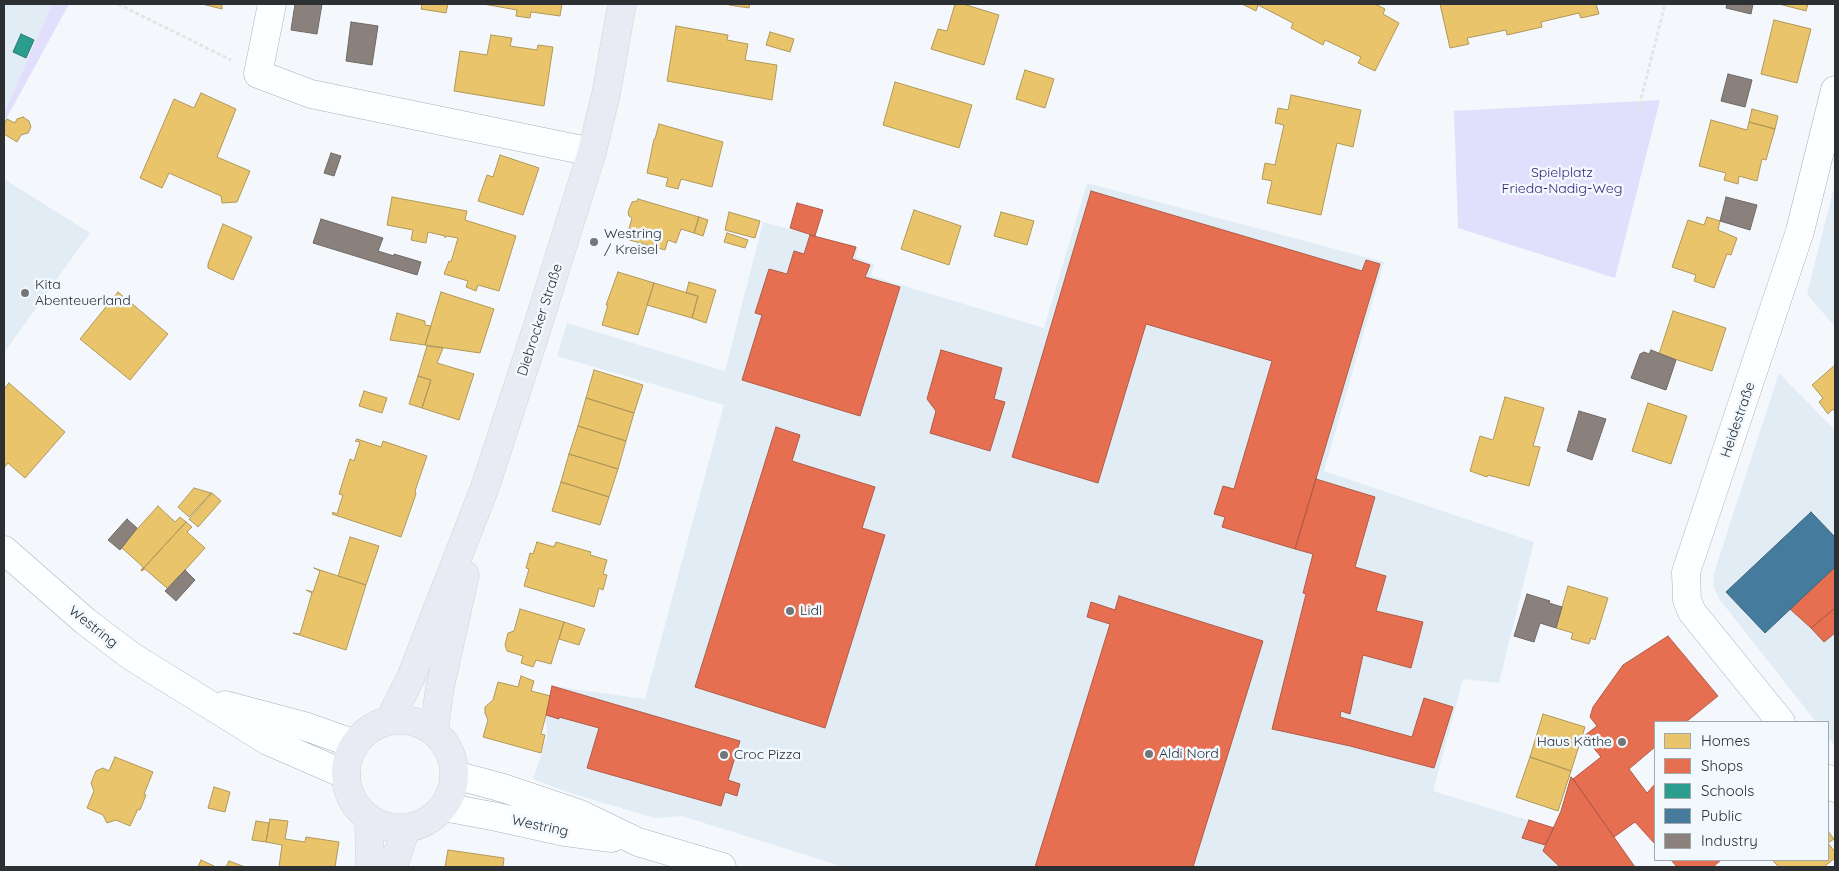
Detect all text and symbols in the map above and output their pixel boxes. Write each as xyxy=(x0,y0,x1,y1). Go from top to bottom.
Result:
park label: Spielplatz Frieda-Nadig-Weg xyxy=(1502,165,1622,198)
place label: Westring / Kreisel xyxy=(604,226,662,258)
marker: Westring / Kreisel xyxy=(588,236,600,248)
street label: Diebrocker Straße xyxy=(514,262,566,378)
place label: Kita Abenteuerland xyxy=(35,277,131,310)
marker: Kita Abenteuerland xyxy=(19,287,31,299)
street label: Heidestraße xyxy=(1717,380,1759,460)
street label: Westring xyxy=(65,603,121,651)
place label: Lidl xyxy=(800,603,822,619)
marker: Lidl xyxy=(784,605,796,617)
legend xyxy=(1654,721,1829,861)
text: Homes xyxy=(1701,731,1750,750)
place label: Haus Käthe xyxy=(1537,734,1612,750)
marker: Haus Käthe xyxy=(1616,736,1628,748)
place label: Aldi Nord xyxy=(1159,746,1219,762)
place label: Croc Pizza xyxy=(734,747,801,763)
marker: Aldi Nord xyxy=(1143,748,1155,760)
marker: Croc Pizza xyxy=(718,749,730,761)
text: Shops xyxy=(1701,756,1743,775)
text: Schools xyxy=(1701,781,1754,800)
text: Public xyxy=(1701,806,1742,825)
street label: Westring xyxy=(510,812,570,840)
text: Industry xyxy=(1701,831,1758,850)

